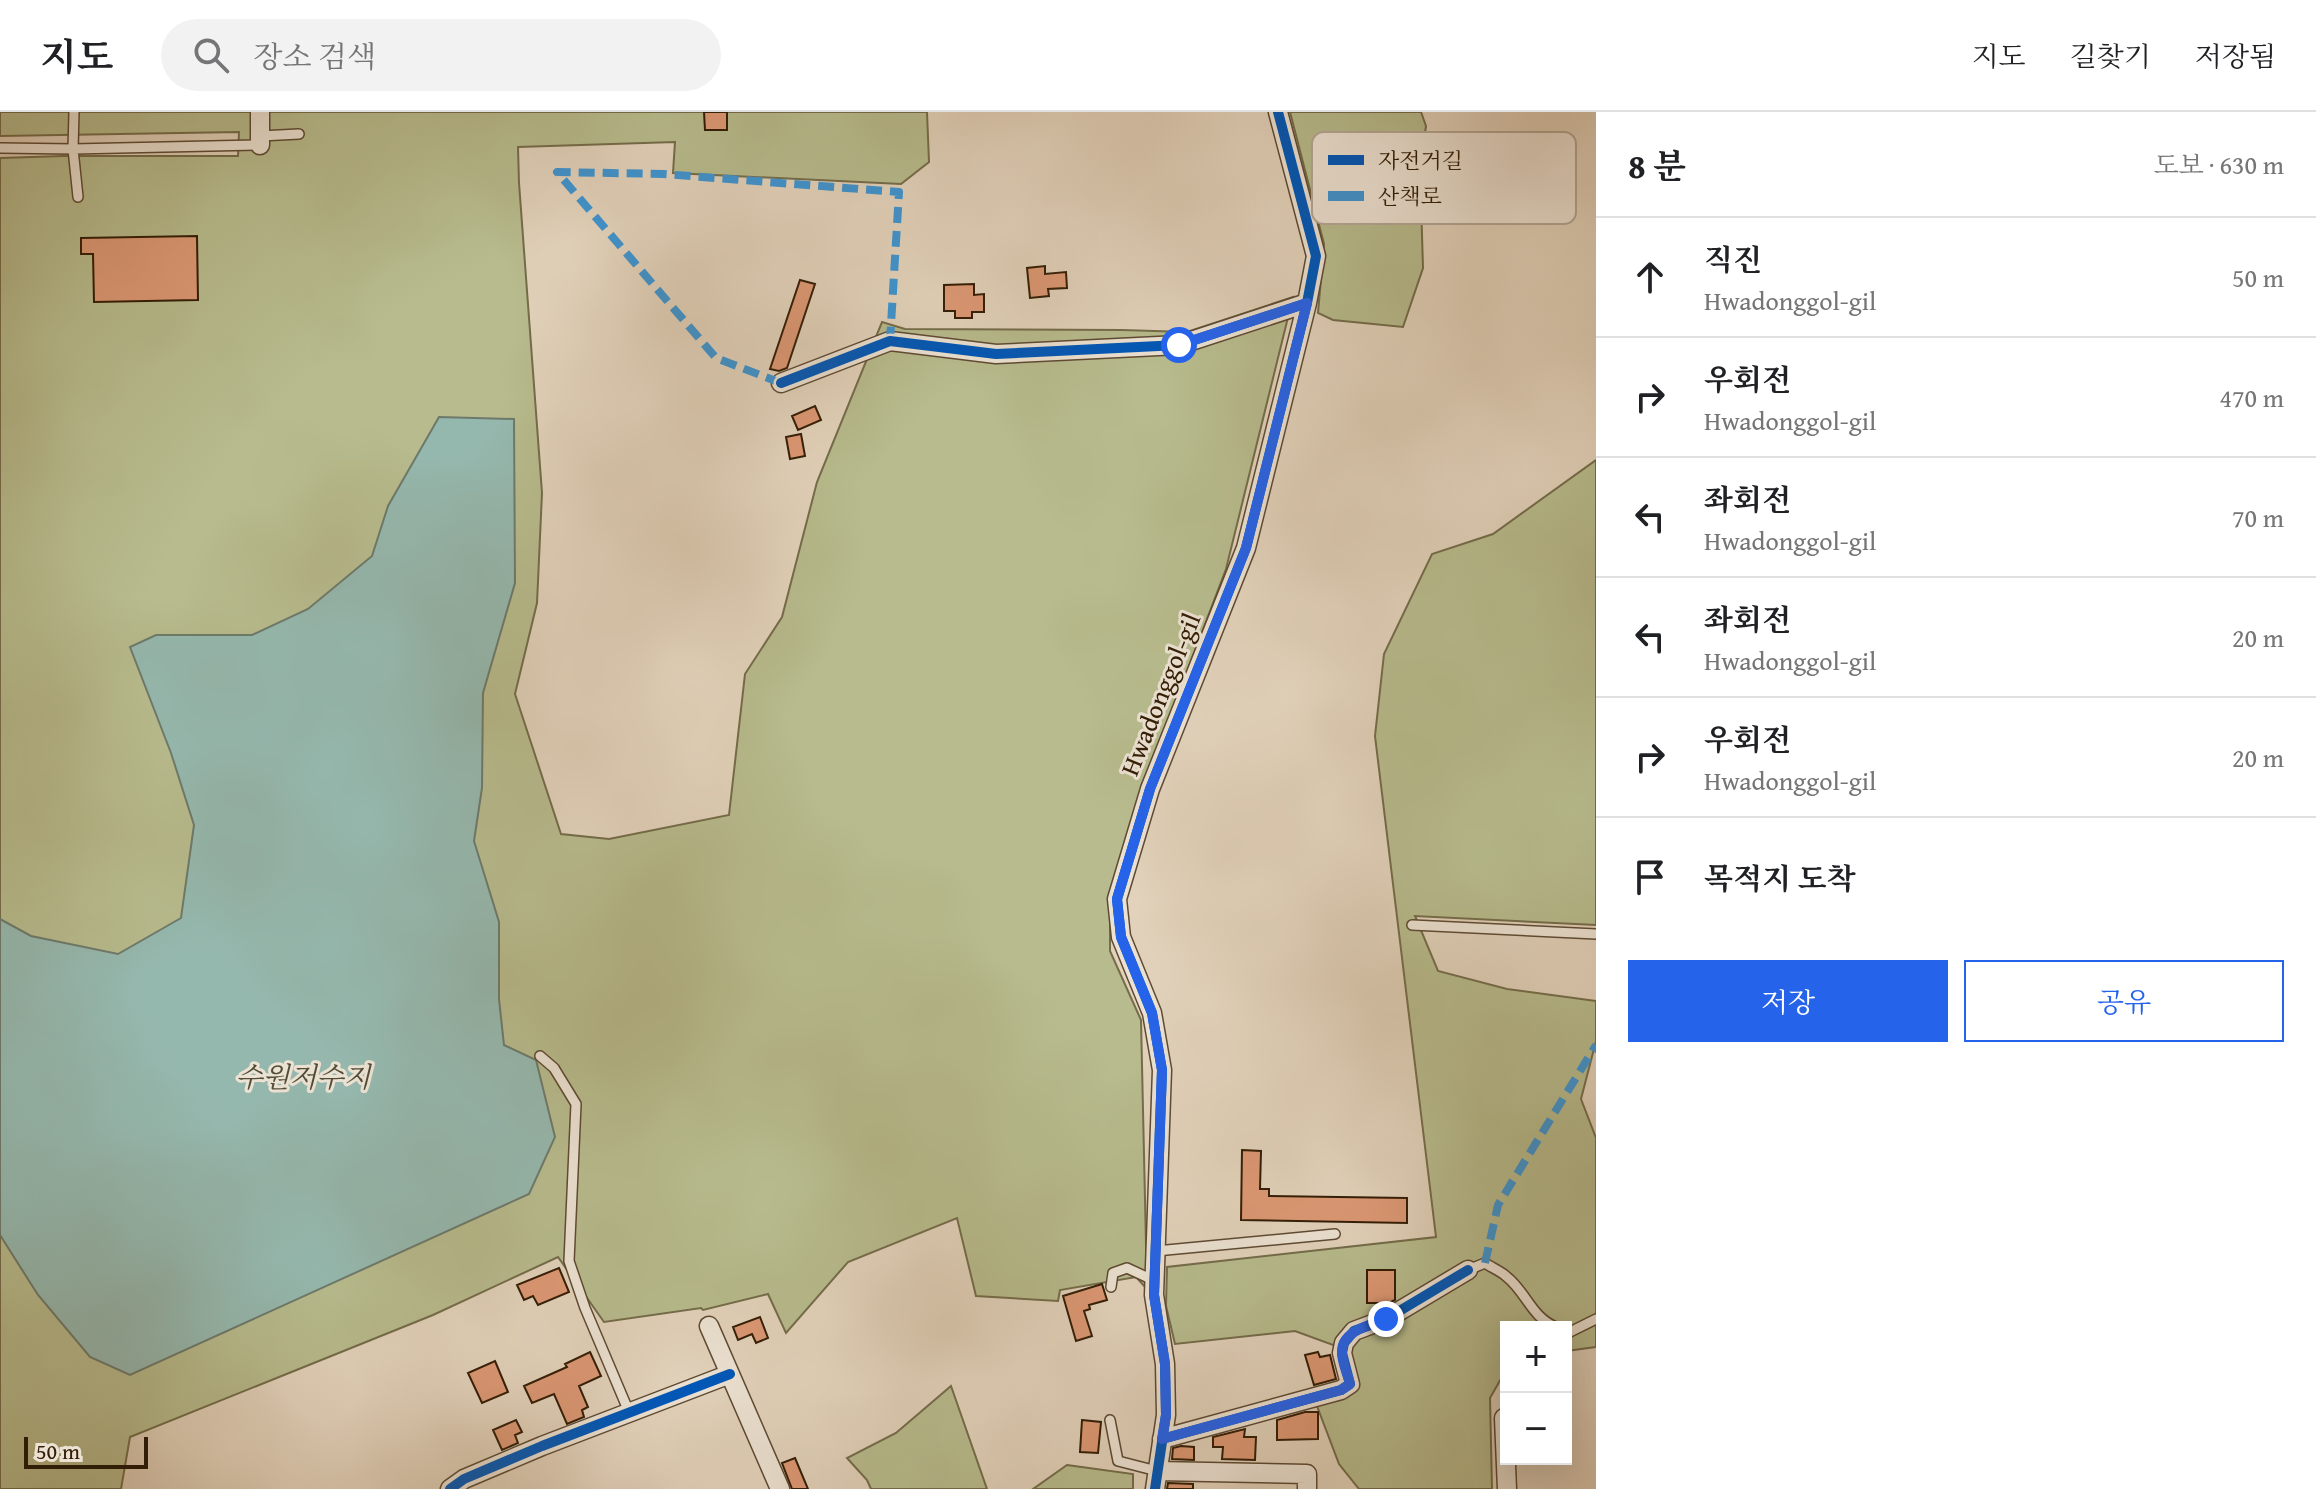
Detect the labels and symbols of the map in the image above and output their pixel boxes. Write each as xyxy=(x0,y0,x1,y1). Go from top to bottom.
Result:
legend xyxy=(1312,132,1576,224)
text: 자전거길 xyxy=(1378,144,1463,176)
text: 산책로 xyxy=(1378,180,1442,212)
route start xyxy=(1161,327,1197,363)
street label: Hwadonggol-gil xyxy=(1110,607,1210,781)
water label: 수원저수지 xyxy=(235,1056,373,1097)
route end xyxy=(1368,1301,1404,1337)
scale bar xyxy=(24,1433,148,1469)

